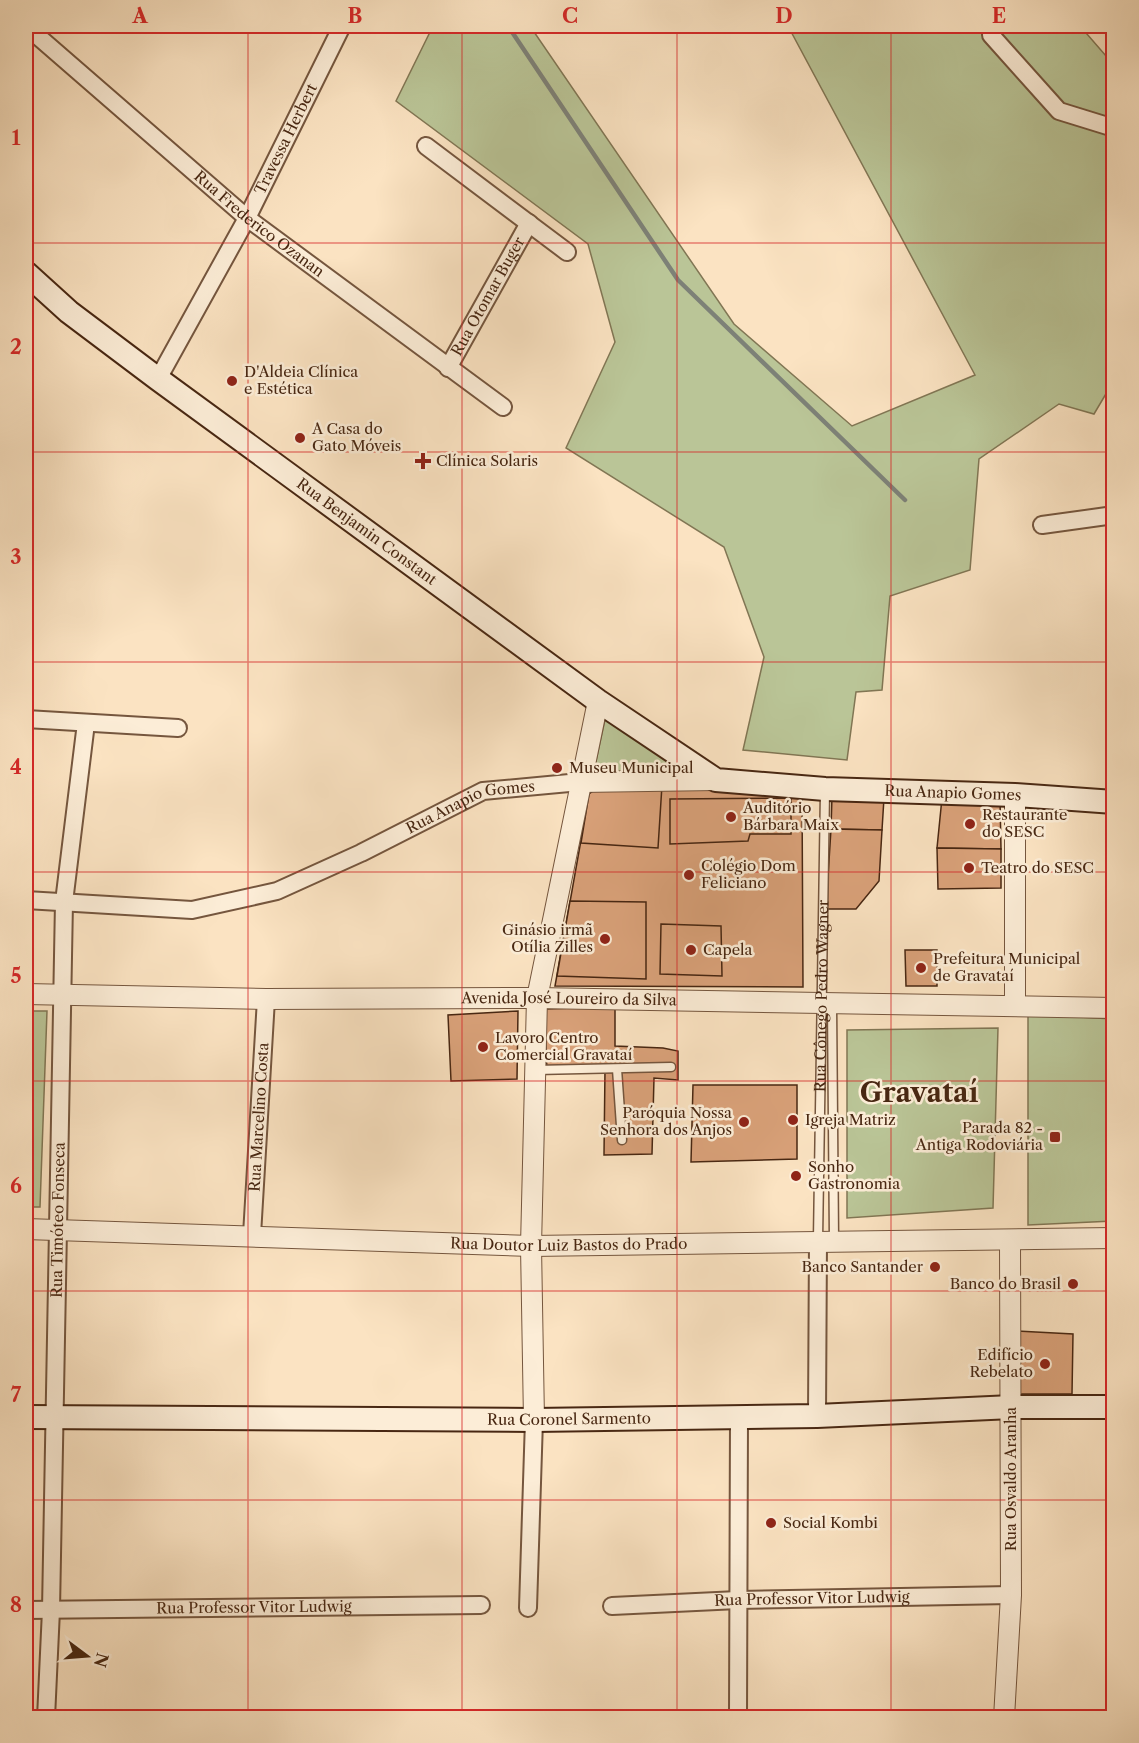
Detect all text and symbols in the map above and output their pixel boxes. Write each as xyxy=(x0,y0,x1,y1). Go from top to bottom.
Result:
text: A xyxy=(131,4,148,28)
text: B xyxy=(348,4,363,28)
text: C xyxy=(562,4,578,28)
text: D xyxy=(775,4,793,28)
text: E xyxy=(992,4,1006,28)
street label: Travessa Herbert xyxy=(250,80,321,197)
text: 1 xyxy=(12,126,21,150)
street label: Rua Frederico Ozanan xyxy=(190,166,329,281)
street label: Rua Otomar Buger xyxy=(447,233,529,359)
text: 2 xyxy=(10,335,22,359)
place label: D'Aldeia Clínica e Estética xyxy=(244,362,358,398)
marker: D'Aldeia Clínica e Estética xyxy=(225,374,239,388)
place label: A Casa do Gato Móveis xyxy=(311,419,401,455)
marker: A Casa do Gato Móveis xyxy=(293,431,307,445)
place label: Clínica Solaris xyxy=(436,451,538,470)
marker: Clínica Solaris xyxy=(414,452,432,470)
street label: Rua Benjamin Constant xyxy=(293,474,441,589)
text: 3 xyxy=(10,545,22,569)
text: 4 xyxy=(10,755,22,779)
place label: Museu Municipal xyxy=(569,758,694,777)
marker: Museu Municipal xyxy=(550,761,564,775)
street label: Rua Anapio Gomes xyxy=(403,776,536,838)
street label: Rua Anapio Gomes xyxy=(884,781,1022,804)
place label: Auditório Bárbara Maix xyxy=(742,798,839,834)
place label: Restaurante do SESC xyxy=(982,805,1067,841)
marker: Auditório Bárbara Maix xyxy=(724,810,738,824)
marker: Restaurante do SESC xyxy=(963,817,977,831)
place label: Colégio Dom Feliciano xyxy=(701,856,796,892)
place label: Teatro do SESC xyxy=(981,858,1094,877)
marker: Teatro do SESC xyxy=(962,861,976,875)
marker: Colégio Dom Feliciano xyxy=(682,868,696,882)
street label: Rua Cônego Pedro Wagner xyxy=(810,899,832,1092)
place label: Ginásio irmã Otília Zilles xyxy=(502,920,593,956)
marker: Ginásio irmã Otília Zilles xyxy=(598,932,612,946)
place label: Capela xyxy=(703,940,753,959)
marker: Capela xyxy=(684,943,698,957)
place label: Prefeitura Municipal de Gravataí xyxy=(933,949,1081,985)
marker: Prefeitura Municipal de Gravataí xyxy=(914,961,928,975)
text: 5 xyxy=(10,964,22,988)
street label: Avenida José Loureiro da Silva xyxy=(460,988,677,1009)
place label: Lavoro Centro Comercial Gravataí xyxy=(495,1028,633,1064)
marker: Lavoro Centro Comercial Gravataí xyxy=(476,1040,490,1054)
street label: Rua Marcelino Costa xyxy=(245,1042,272,1192)
district label: Gravataí xyxy=(860,1076,979,1109)
place label: Paróquia Nossa Senhora dos Anjos xyxy=(600,1103,732,1139)
place label: Igreja Matriz xyxy=(805,1110,896,1129)
marker: Igreja Matriz xyxy=(786,1113,800,1127)
marker: Paróquia Nossa Senhora dos Anjos xyxy=(737,1115,751,1129)
place label: Parada 82 - Antiga Rodoviária xyxy=(915,1118,1043,1154)
marker: Parada 82 - Antiga Rodoviária xyxy=(1048,1130,1062,1144)
street label: Rua Timóteo Fonseca xyxy=(47,1142,69,1298)
place label: Sonho Gastronomia xyxy=(808,1157,900,1193)
marker: Sonho Gastronomia xyxy=(789,1169,803,1183)
text: 6 xyxy=(10,1174,22,1198)
street label: Rua Doutor Luiz Bastos do Prado xyxy=(450,1233,687,1255)
place label: Banco Santander xyxy=(801,1257,924,1276)
marker: Banco Santander xyxy=(928,1260,942,1274)
place label: Banco do Brasil xyxy=(950,1274,1062,1293)
marker: Banco do Brasil xyxy=(1066,1277,1080,1291)
place label: Edifício Rebelato xyxy=(969,1345,1033,1381)
marker: Edifício Rebelato xyxy=(1038,1357,1052,1371)
text: 7 xyxy=(11,1383,22,1407)
street label: Rua Osvaldo Aranha xyxy=(1001,1407,1020,1551)
street label: Rua Coronel Sarmento xyxy=(487,1408,651,1429)
place label: Social Kombi xyxy=(783,1513,878,1532)
marker: Social Kombi xyxy=(764,1516,778,1530)
street label: Rua Professor Vitor Ludwig xyxy=(714,1587,910,1610)
text: 8 xyxy=(10,1593,22,1617)
street label: Rua Professor Vitor Ludwig xyxy=(156,1596,352,1618)
north arrow xyxy=(57,1626,117,1686)
text: N xyxy=(90,1651,113,1670)

